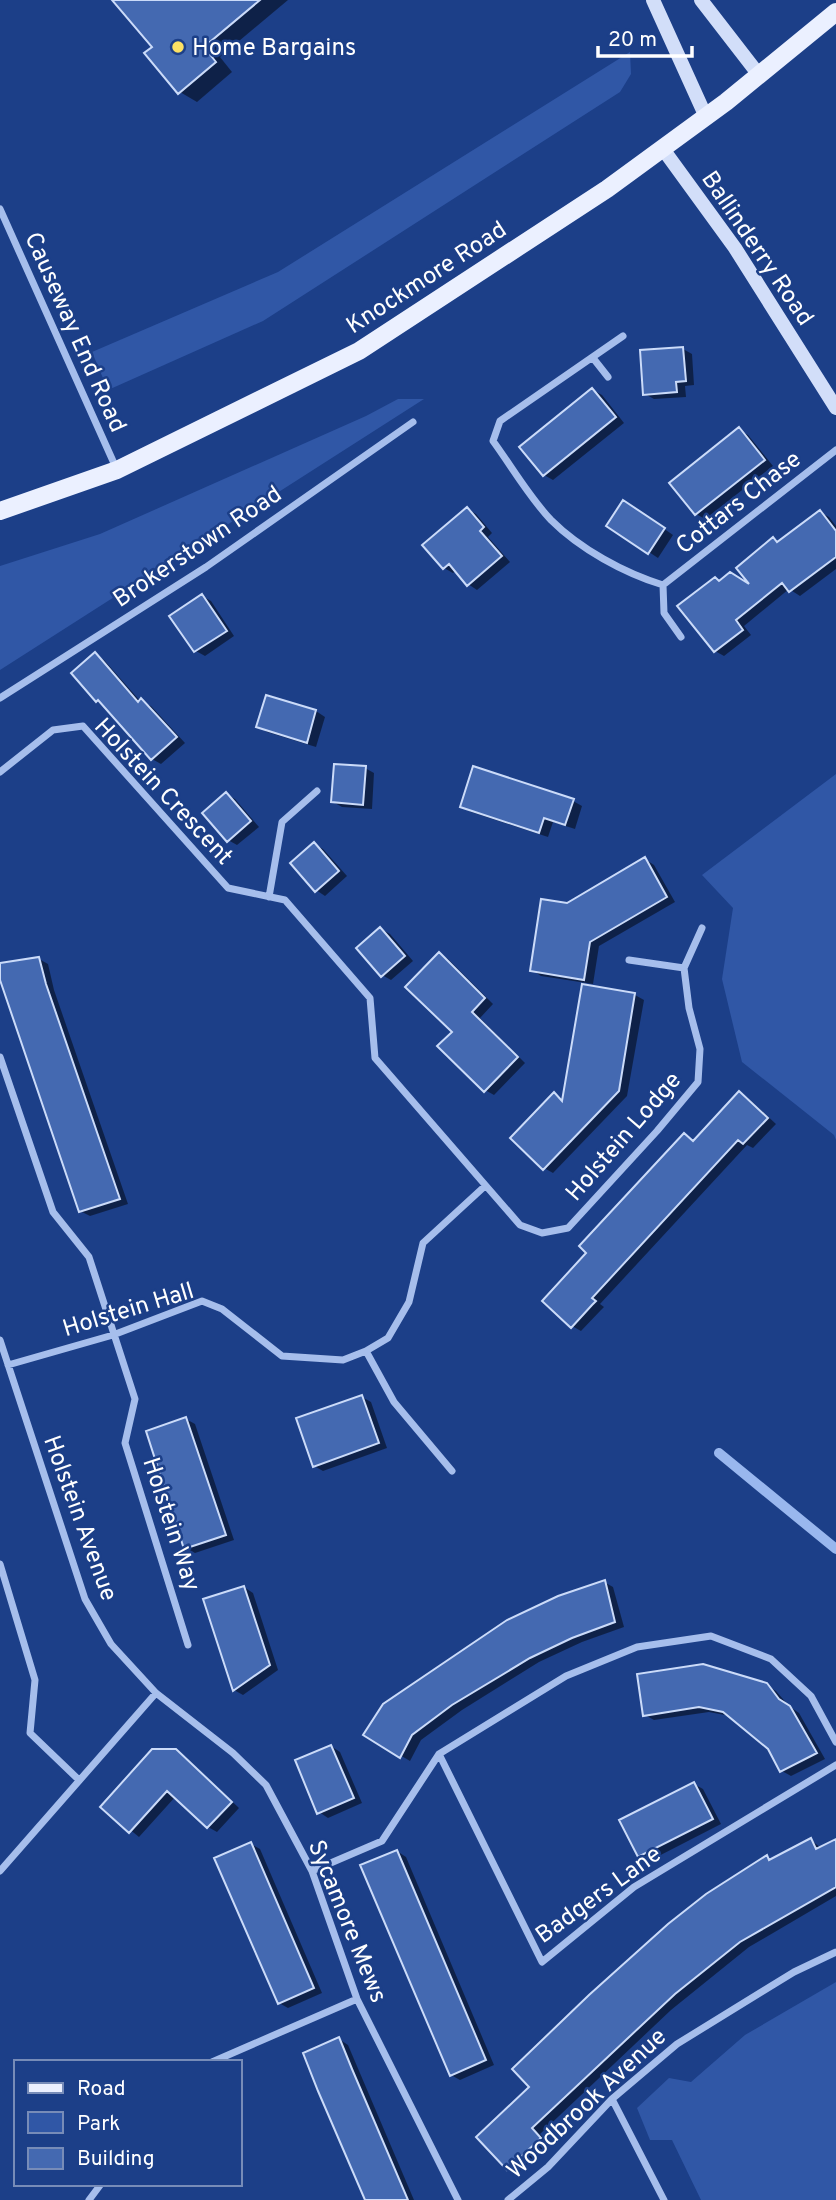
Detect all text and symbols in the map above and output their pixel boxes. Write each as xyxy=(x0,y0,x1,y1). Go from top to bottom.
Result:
scale bar xyxy=(598,14,692,58)
text: 20 m xyxy=(608,27,657,54)
place label: Home Bargains xyxy=(192,34,356,64)
marker: Home Bargains xyxy=(170,39,186,55)
street label: Ballinderry Road xyxy=(693,166,819,332)
street label: Knockmore Road xyxy=(341,216,513,342)
street label: Causeway End Road xyxy=(17,228,132,438)
street label: Cottars Chase xyxy=(671,445,808,562)
street label: Brokerstown Road xyxy=(108,480,288,615)
street label: Holstein Crescent xyxy=(87,713,238,872)
street label: Holstein Lodge xyxy=(560,1067,689,1208)
street label: Holstein Hall xyxy=(59,1277,198,1345)
street label: Holstein Avenue xyxy=(35,1432,123,1605)
street label: Holstein Way xyxy=(134,1454,206,1595)
street label: Sycamore Mews xyxy=(300,1836,392,2007)
street label: Badgers Lane xyxy=(530,1840,668,1951)
street label: Woodbrook Avenue xyxy=(501,2023,674,2186)
legend xyxy=(14,2060,242,2186)
text: Road xyxy=(77,2076,126,2103)
text: Park xyxy=(77,2111,120,2138)
text: Building xyxy=(77,2146,155,2173)

